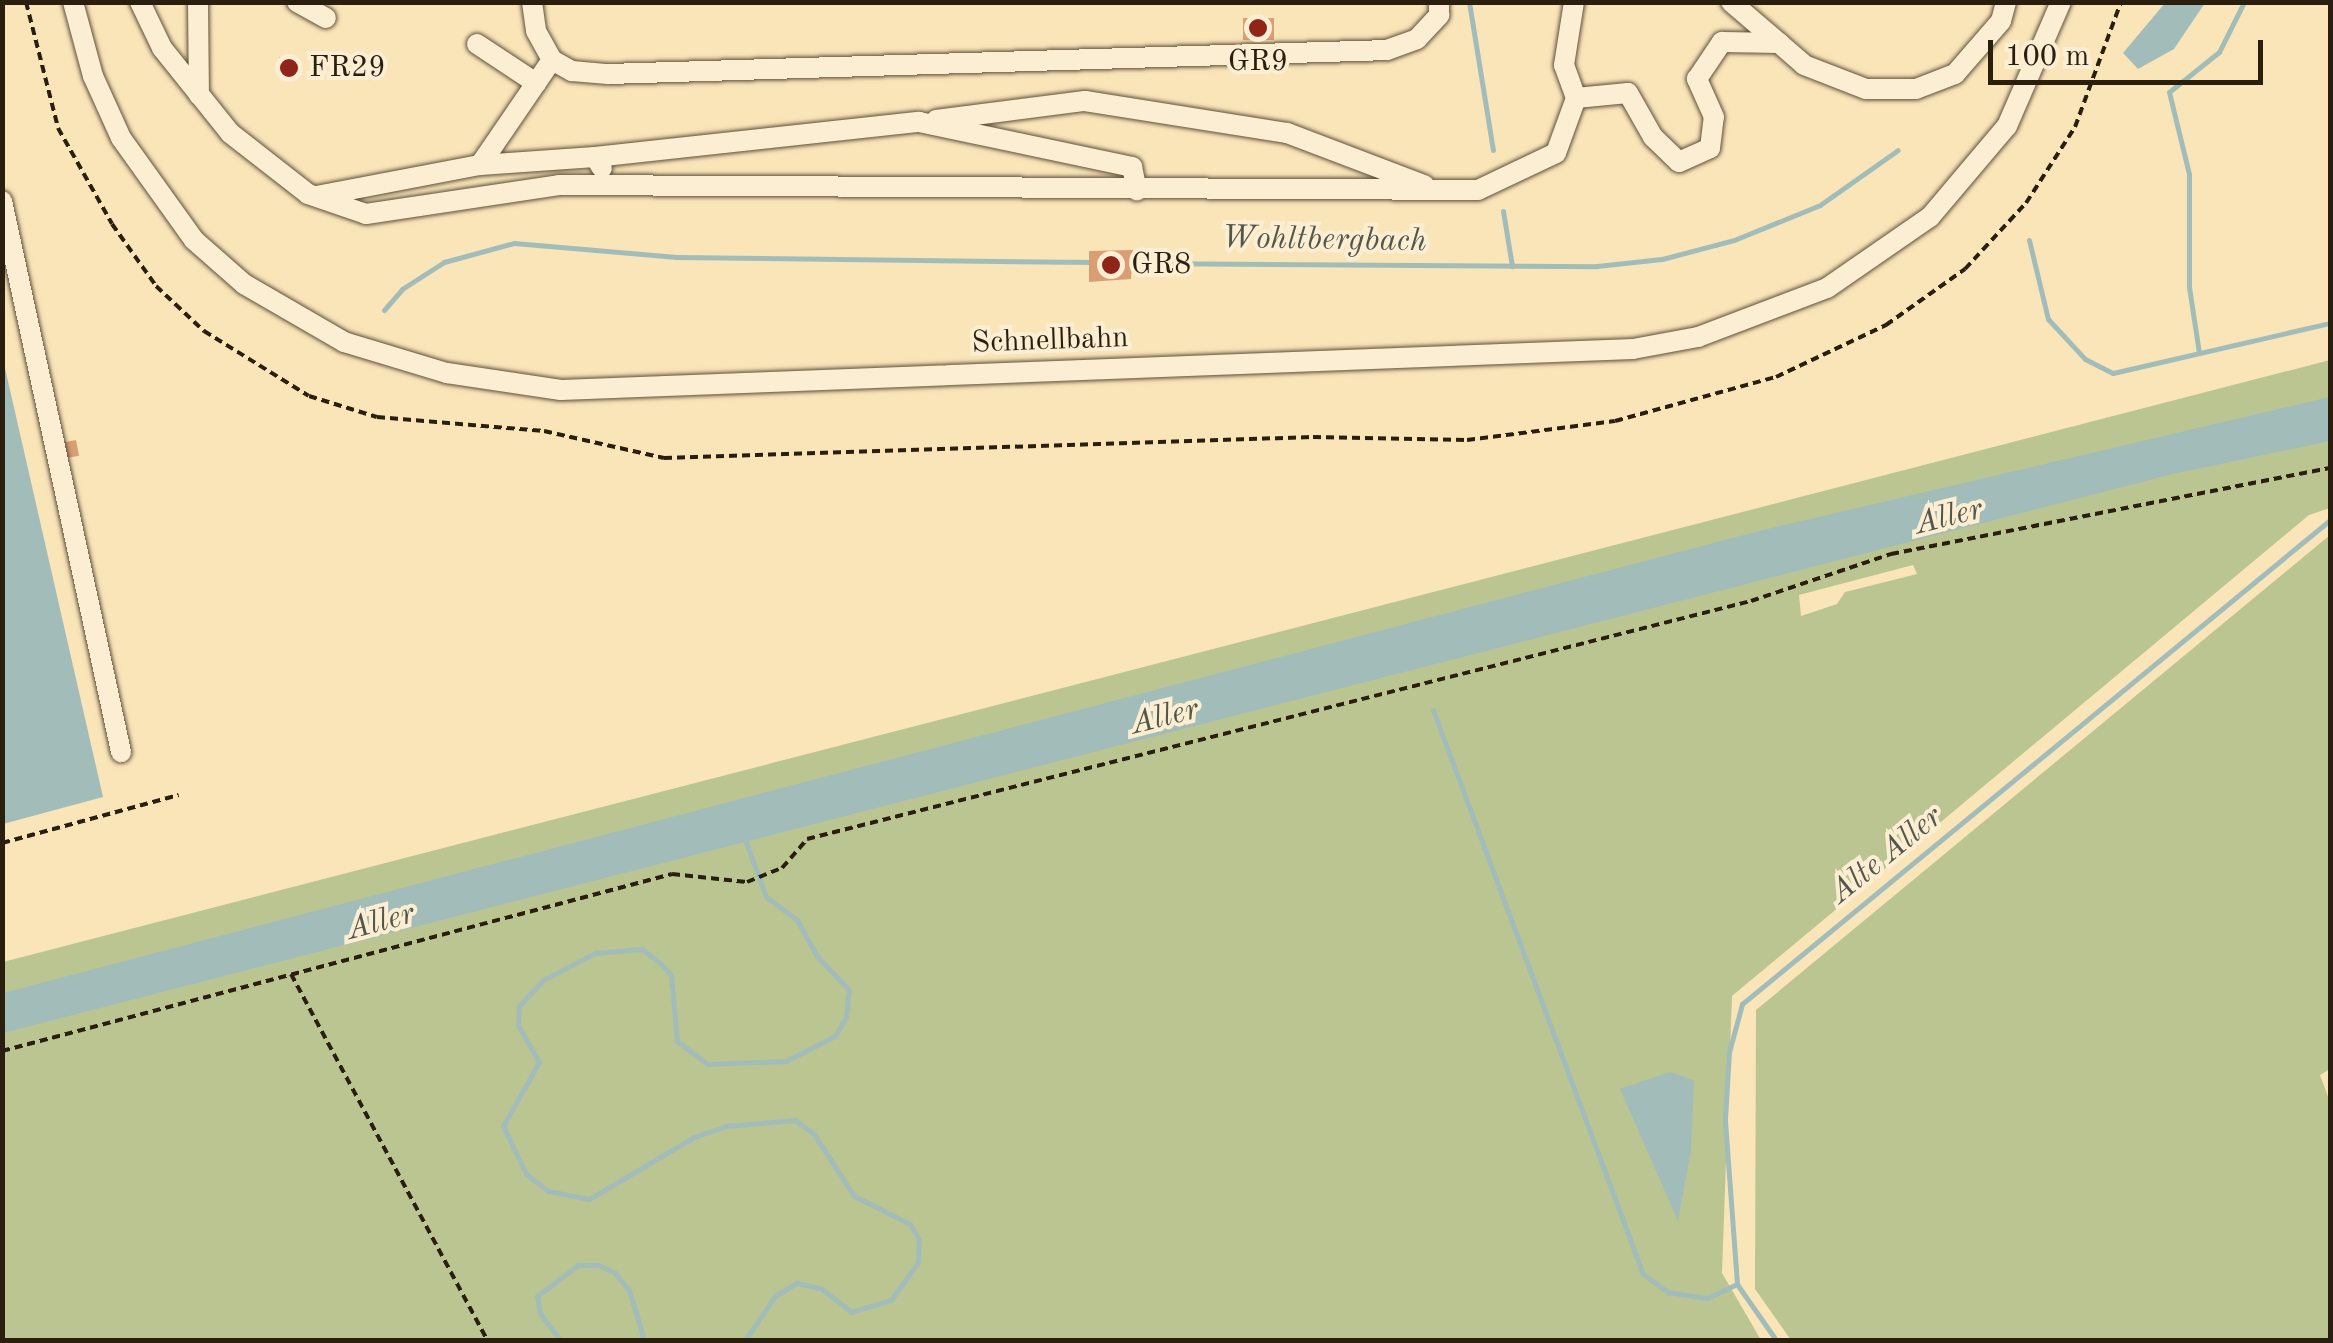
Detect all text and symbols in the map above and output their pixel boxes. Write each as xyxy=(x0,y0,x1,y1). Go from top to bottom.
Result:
marker: GR9 xyxy=(1247,17,1269,39)
scale bar xyxy=(1993,20,2268,82)
text: 100 m xyxy=(2005,42,2089,72)
place label: GR9 xyxy=(1228,44,1288,80)
place label: FR29 xyxy=(309,50,386,86)
marker: FR29 xyxy=(278,57,300,79)
water label: Wohltbergbach xyxy=(1221,220,1427,262)
place label: GR8 xyxy=(1131,247,1191,283)
marker: GR8 xyxy=(1100,254,1122,276)
street label: Schnellbahn xyxy=(971,320,1129,362)
water label: Aller xyxy=(1911,491,1987,545)
water label: Aller xyxy=(1127,691,1203,745)
water label: Alte Aller xyxy=(1823,799,1951,913)
water label: Aller xyxy=(343,896,419,950)

